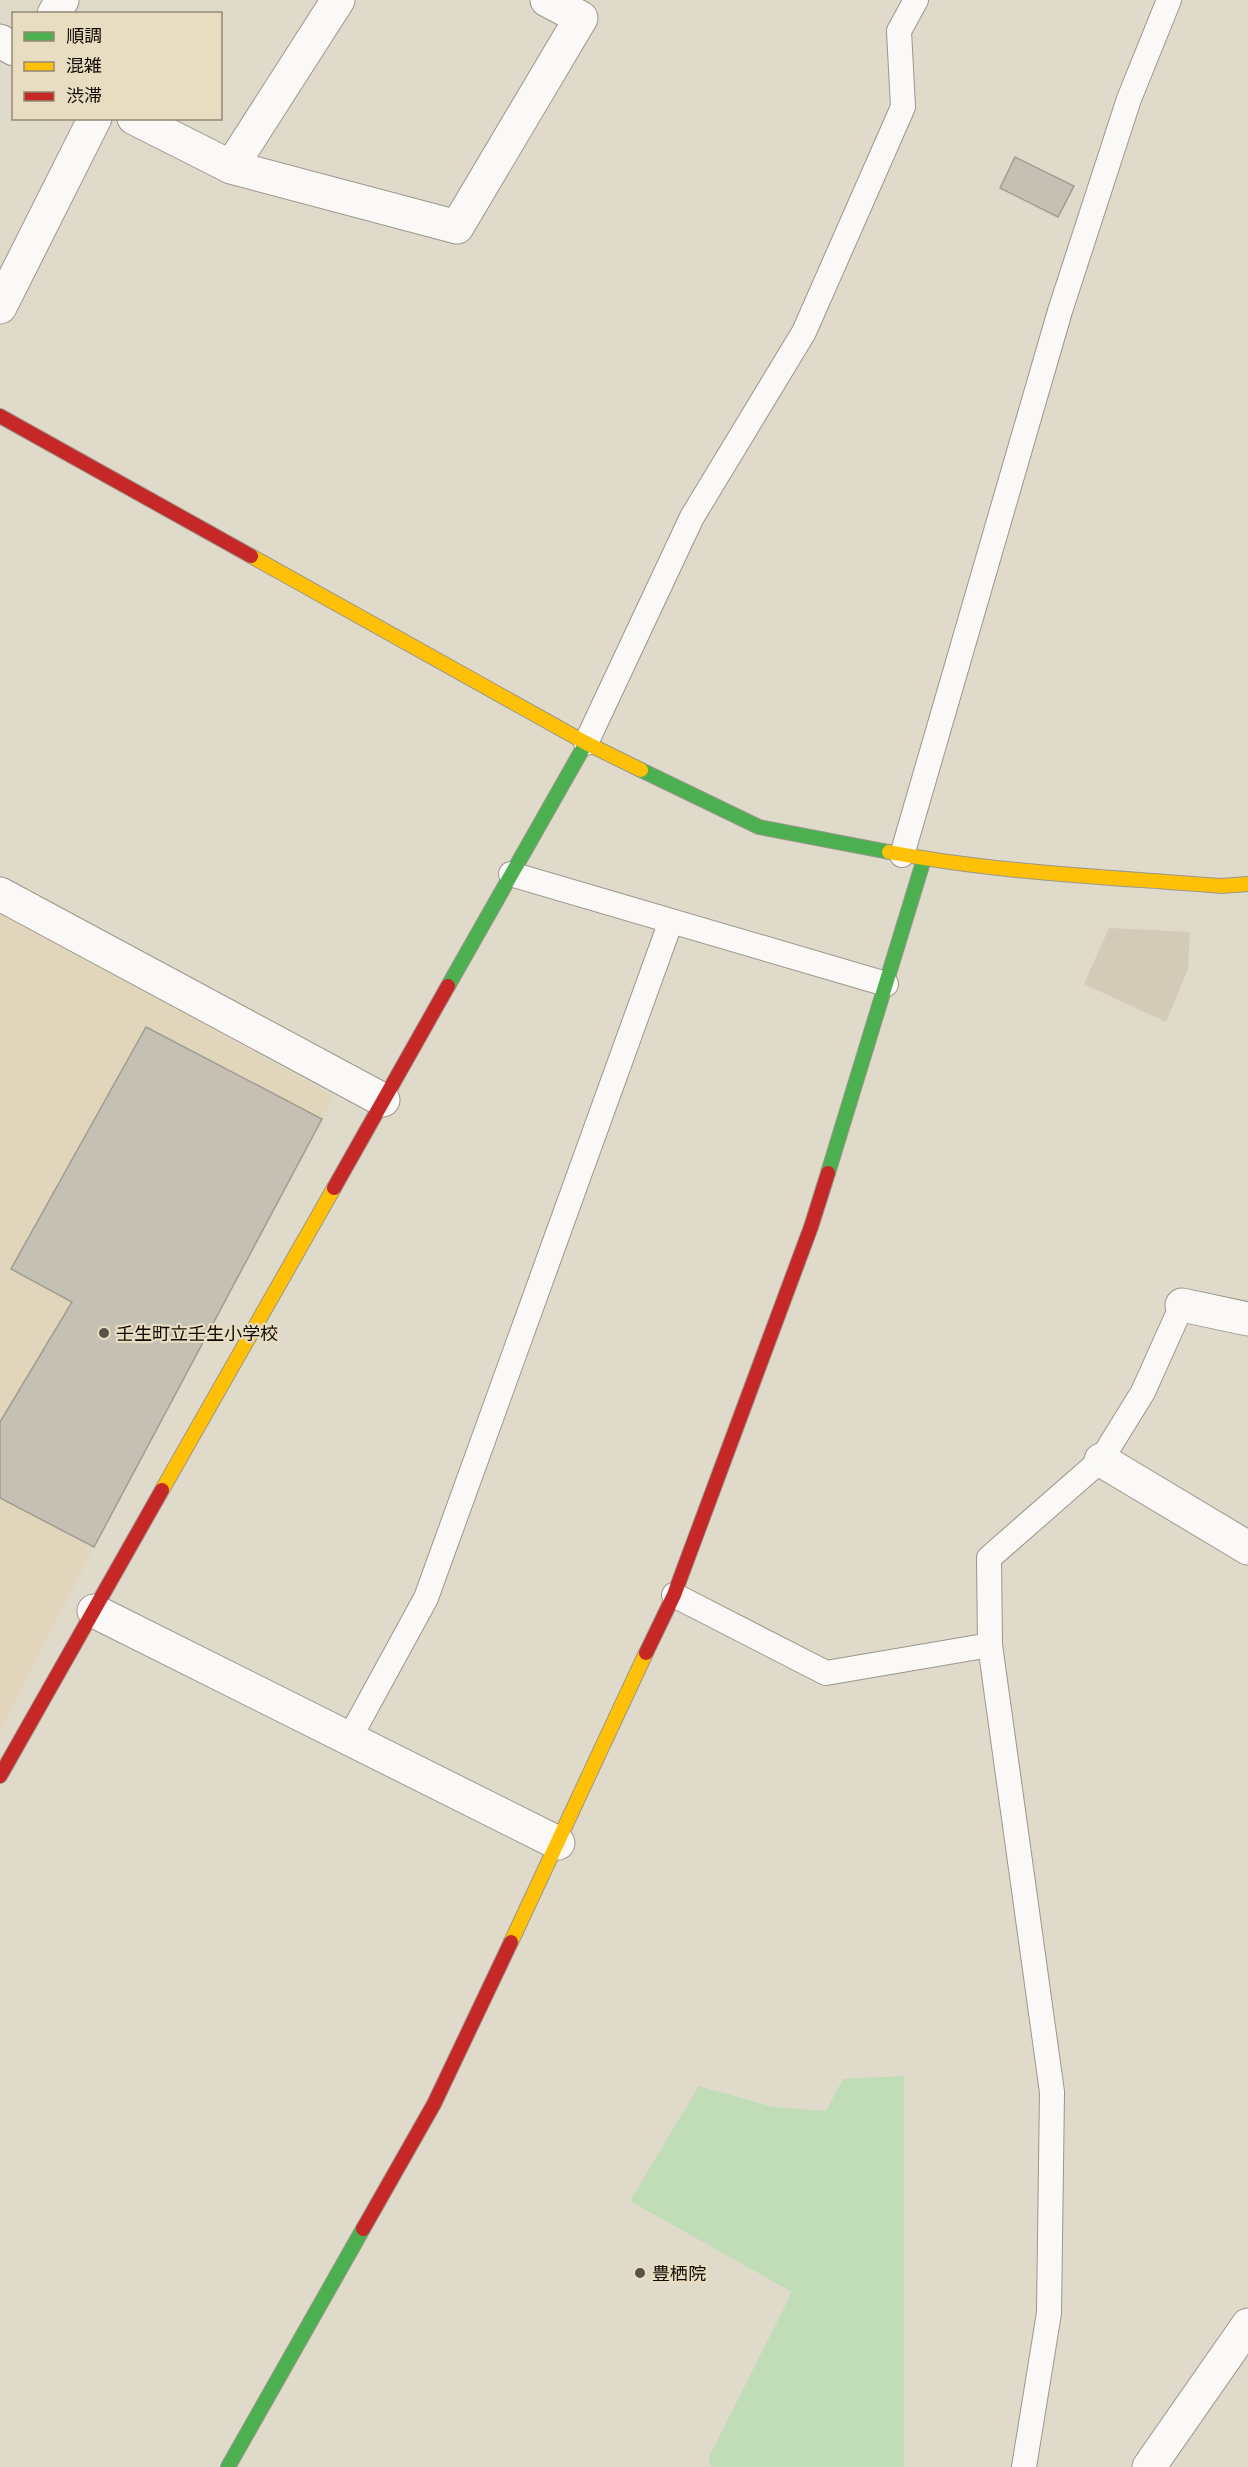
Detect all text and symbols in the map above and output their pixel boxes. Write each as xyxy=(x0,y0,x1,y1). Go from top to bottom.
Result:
legend xyxy=(12,12,222,120)
text: 順調 xyxy=(66,24,102,47)
text: 混雑 xyxy=(66,54,102,77)
text: 渋滞 xyxy=(66,84,102,107)
place label: 壬生町立壬生小学校 xyxy=(116,1322,278,1345)
marker: 壬生町立壬生小学校 xyxy=(97,1326,111,1340)
place label: 豊栖院 xyxy=(652,2262,706,2285)
marker: 豊栖院 xyxy=(633,2266,647,2280)

